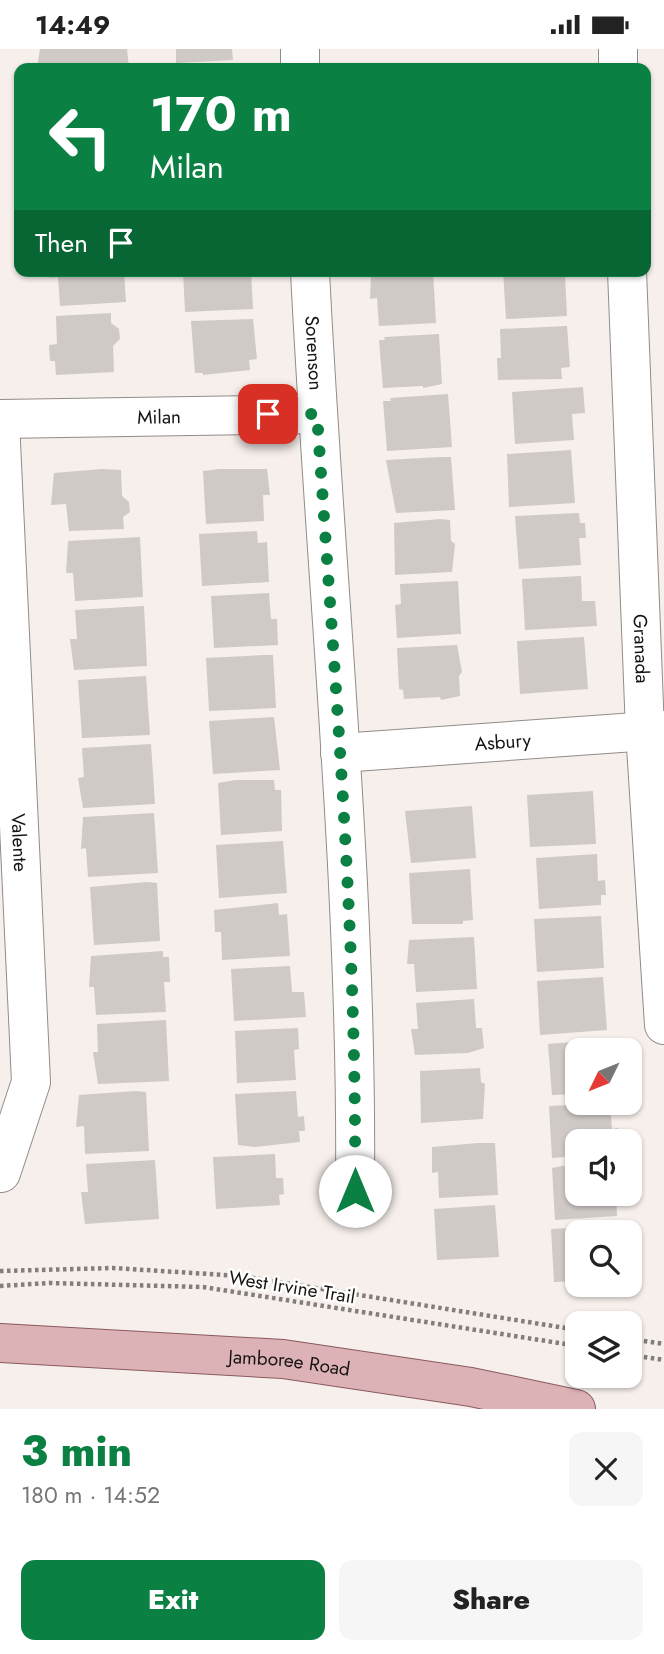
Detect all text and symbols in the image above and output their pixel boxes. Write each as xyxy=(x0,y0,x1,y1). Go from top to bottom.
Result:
text: 14:49 xyxy=(35,6,110,44)
text: 170 m xyxy=(150,79,292,149)
icon: left xyxy=(35,91,126,182)
text: Milan xyxy=(150,144,224,190)
text: Then xyxy=(35,224,88,262)
icon: arrive xyxy=(102,224,140,262)
street label: Sorenson xyxy=(299,315,330,391)
pin xyxy=(238,384,298,444)
icon: arrive xyxy=(249,395,287,433)
street label: Milan xyxy=(137,403,181,430)
street label: Granada xyxy=(627,613,657,684)
street label: Asbury xyxy=(473,726,532,757)
street label: Valente xyxy=(5,813,35,872)
north arrow xyxy=(565,1038,642,1115)
map controls xyxy=(565,1038,642,1388)
button: sound xyxy=(565,1129,642,1206)
position arrow xyxy=(318,1154,392,1228)
button: search xyxy=(565,1220,642,1297)
street label: West Irvine Trail xyxy=(227,1264,357,1310)
button: layers xyxy=(565,1311,642,1388)
street label: Jamboree Road xyxy=(225,1342,352,1382)
text: 3 min xyxy=(21,1421,132,1482)
button: close xyxy=(569,1432,643,1506)
text: 180 m · 14:52 xyxy=(21,1478,160,1512)
button: Exit xyxy=(21,1560,325,1640)
button: Share xyxy=(339,1560,643,1640)

